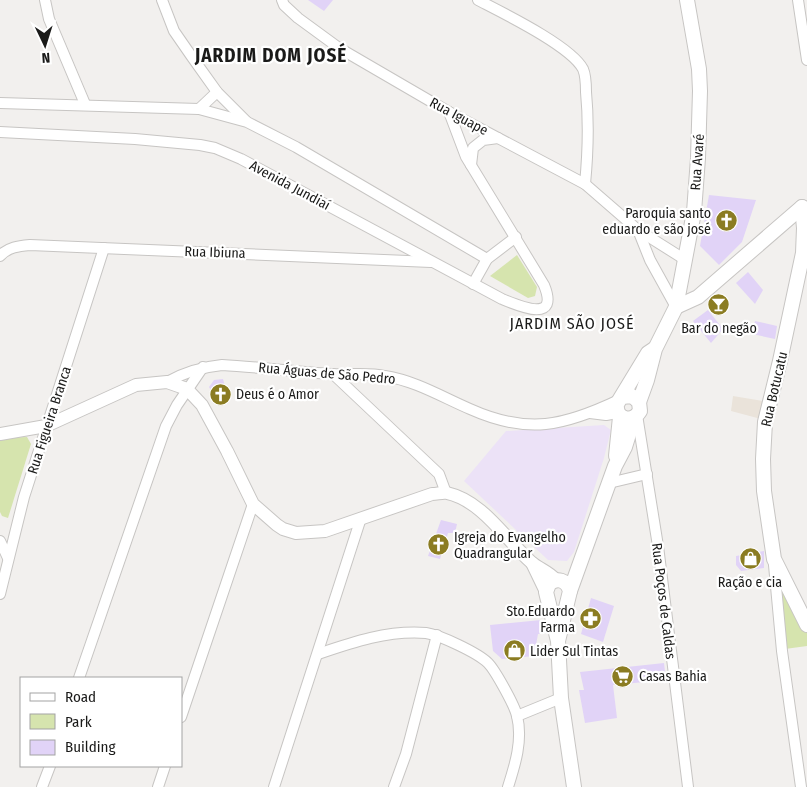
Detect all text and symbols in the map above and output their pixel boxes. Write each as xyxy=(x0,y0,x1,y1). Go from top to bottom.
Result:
north arrow xyxy=(20,20,70,70)
district label: JARDIM DOM JOSÉ xyxy=(194,42,347,67)
text: N xyxy=(41,49,51,66)
street label: Rua Iguape xyxy=(427,94,491,139)
street label: Rua Avaré xyxy=(687,133,708,191)
street label: Avenida Jundiaí xyxy=(246,157,333,214)
place label: Paroquia santo eduardo e são josé xyxy=(602,205,711,238)
church icon: Paroquia santo eduardo e são josé xyxy=(715,209,739,233)
street label: Rua Ibiuna xyxy=(184,243,246,262)
bar icon: Bar do negão xyxy=(707,293,731,317)
district label: JARDIM SÃO JOSÉ xyxy=(510,314,634,333)
place label: Bar do negão xyxy=(681,320,757,337)
street label: Rua Botucatu xyxy=(758,350,791,428)
street label: Rua Águas de São Pedro xyxy=(258,358,396,388)
street label: Rua Figueira Branca xyxy=(24,364,75,476)
church icon: Deus é o Amor xyxy=(208,382,232,406)
place label: Deus é o Amor xyxy=(236,386,319,403)
place label: Igreja do Evangelho Quadrangular xyxy=(454,529,566,562)
church icon: Igreja do Evangelho Quadrangular xyxy=(426,533,450,557)
street label: Rua Poços de Caldas xyxy=(648,542,679,660)
shop icon: Ração e cia xyxy=(738,547,762,571)
place label: Ração e cia xyxy=(718,574,782,591)
place label: Sto.Eduardo Farma xyxy=(506,603,575,636)
pharmacy icon: Sto.Eduardo Farma xyxy=(579,607,603,631)
shop icon: Lider Sul Tintas xyxy=(502,639,526,663)
place label: Lider Sul Tintas xyxy=(530,643,618,660)
supermarket icon: Casas Bahia xyxy=(611,664,635,688)
place label: Casas Bahia xyxy=(639,668,707,685)
legend xyxy=(20,677,182,767)
text: Road xyxy=(65,688,96,706)
text: Park xyxy=(65,713,92,731)
text: Building xyxy=(65,738,116,756)

